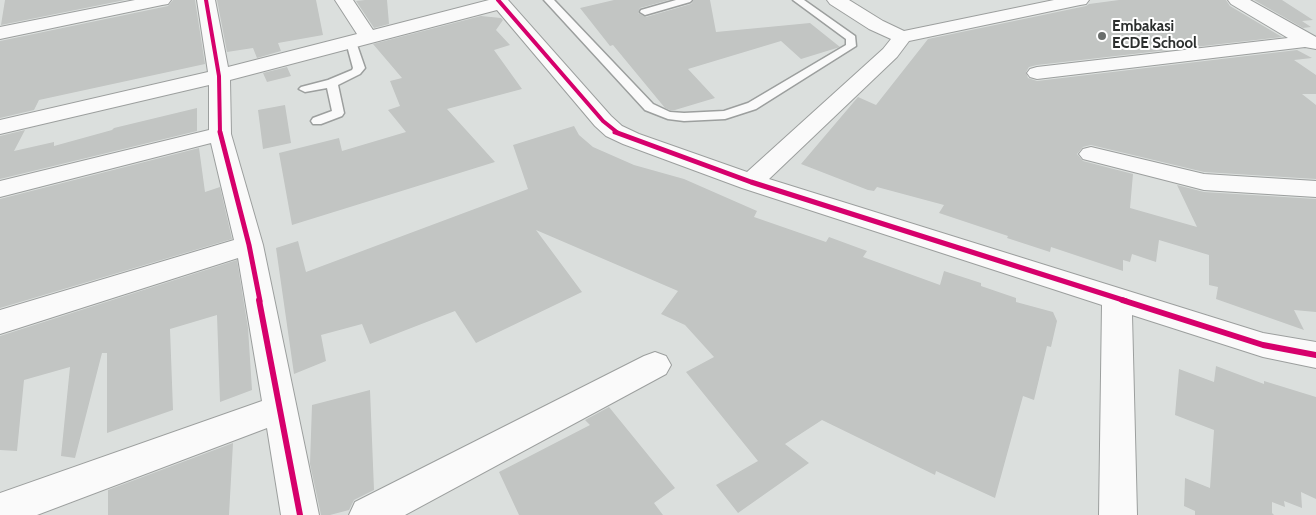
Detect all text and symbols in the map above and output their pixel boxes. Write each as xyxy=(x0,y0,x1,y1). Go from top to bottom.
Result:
place label: Embakasi ECDE School xyxy=(1112,18,1197,53)
marker: Embakasi ECDE School xyxy=(1096,30,1108,42)

